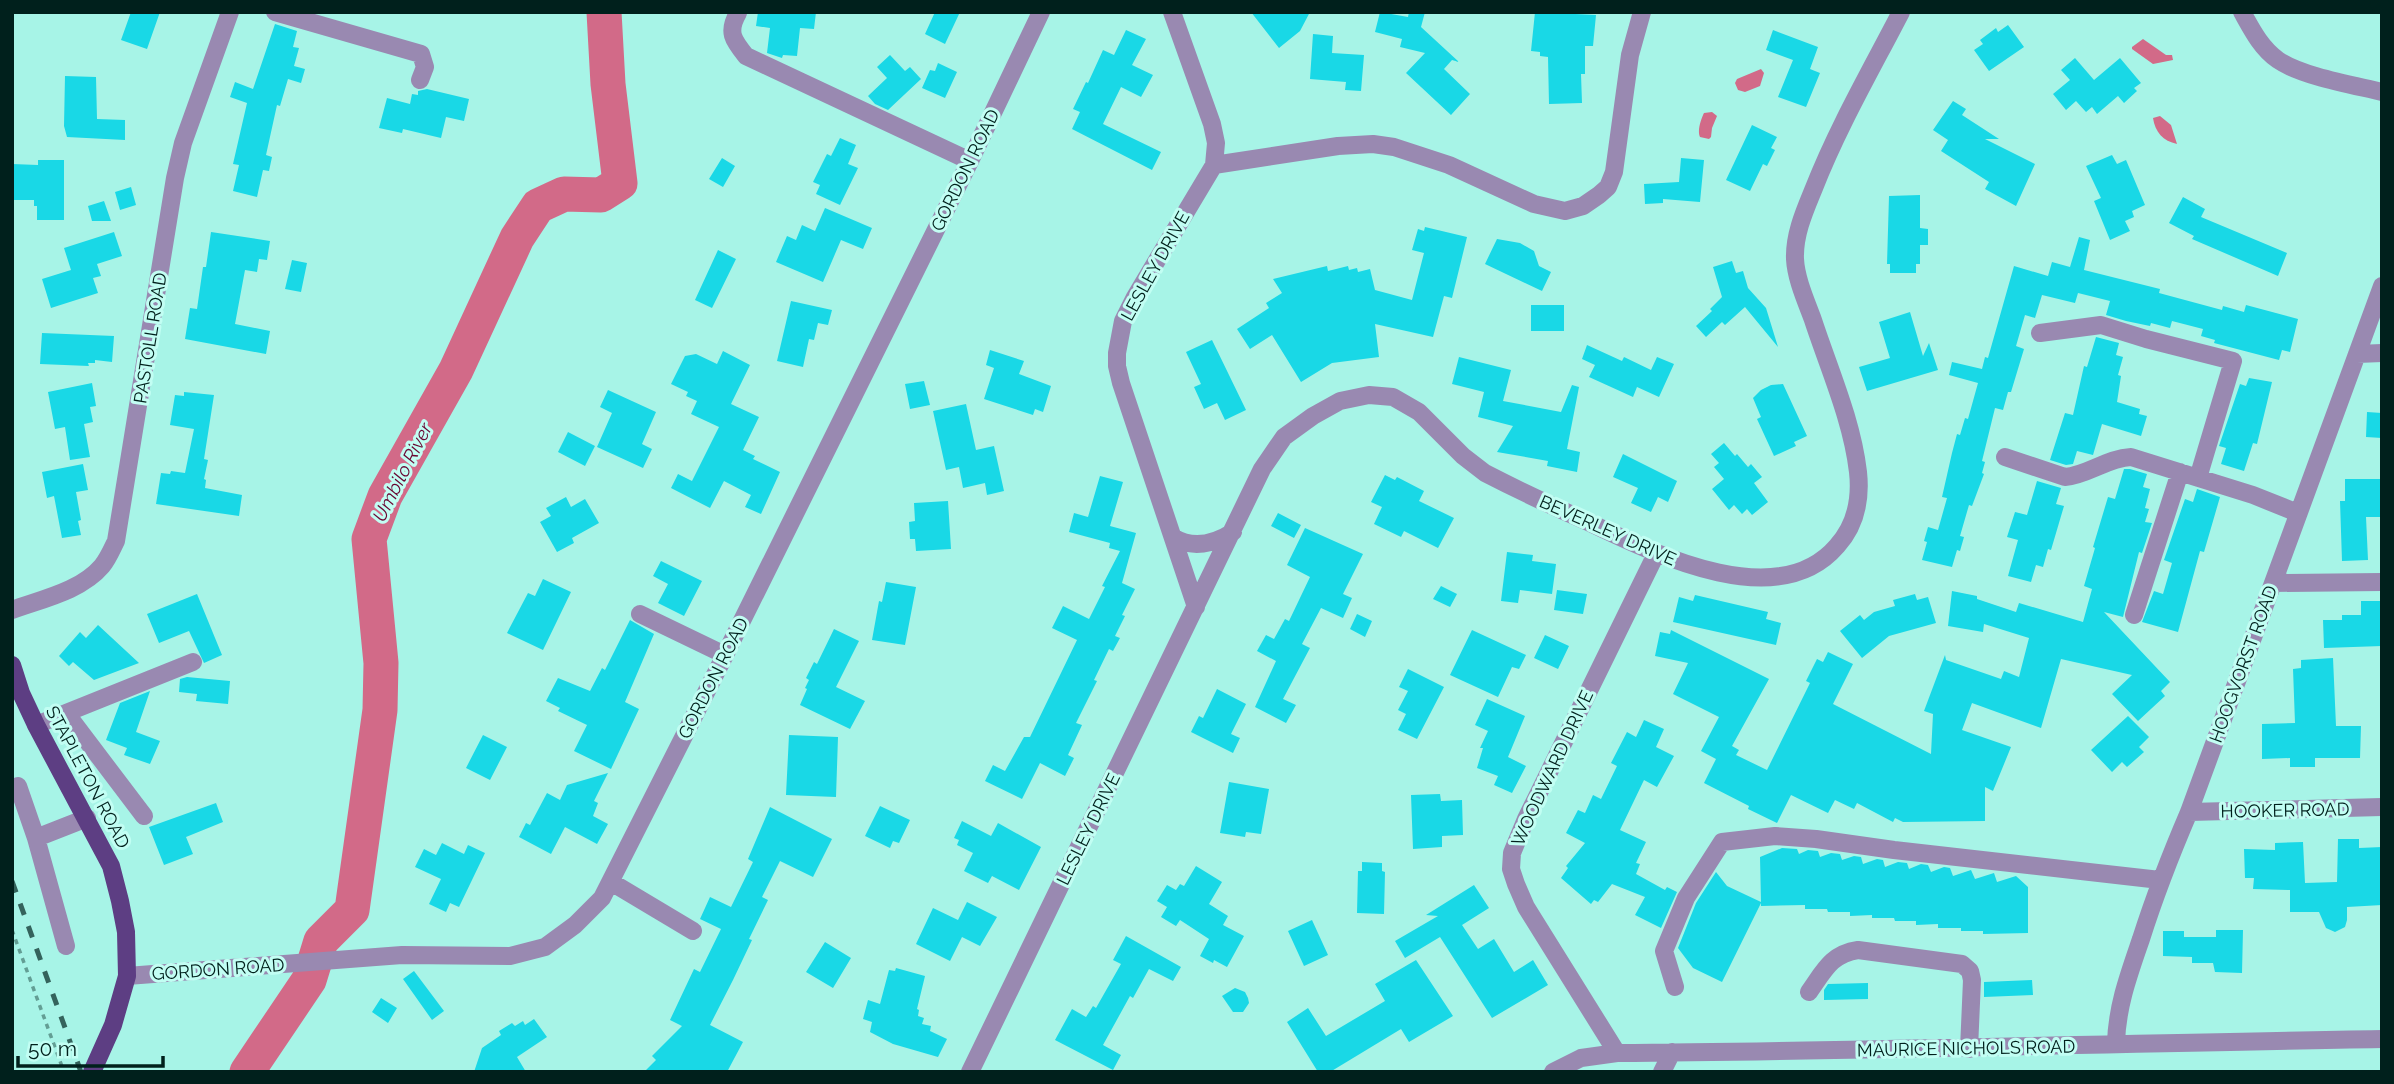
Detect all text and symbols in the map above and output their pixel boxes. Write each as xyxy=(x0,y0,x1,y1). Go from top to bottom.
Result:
street label: GORDON ROAD xyxy=(926,106,1004,234)
street label: LESLEY DRIVE xyxy=(1116,208,1194,324)
street label: PASTOLL ROAD xyxy=(129,271,171,405)
water label: Umbilo River xyxy=(368,418,437,525)
street label: BEVERLEY DRIVE xyxy=(1536,490,1680,570)
street label: HOOGVORST ROAD xyxy=(2205,582,2281,745)
street label: GORDON ROAD xyxy=(673,614,753,742)
street label: WOODWARD DRIVE xyxy=(1507,687,1597,849)
street label: STAPLETON ROAD xyxy=(42,702,134,852)
street label: LESLEY DRIVE xyxy=(1052,770,1124,888)
street label: HOOKER ROAD xyxy=(2220,798,2350,822)
street label: GORDON ROAD xyxy=(151,954,285,984)
scale bar xyxy=(18,1024,163,1068)
text: 50 m xyxy=(28,1036,77,1061)
street label: MAURICE NICHOLS ROAD xyxy=(1857,1036,2076,1060)

